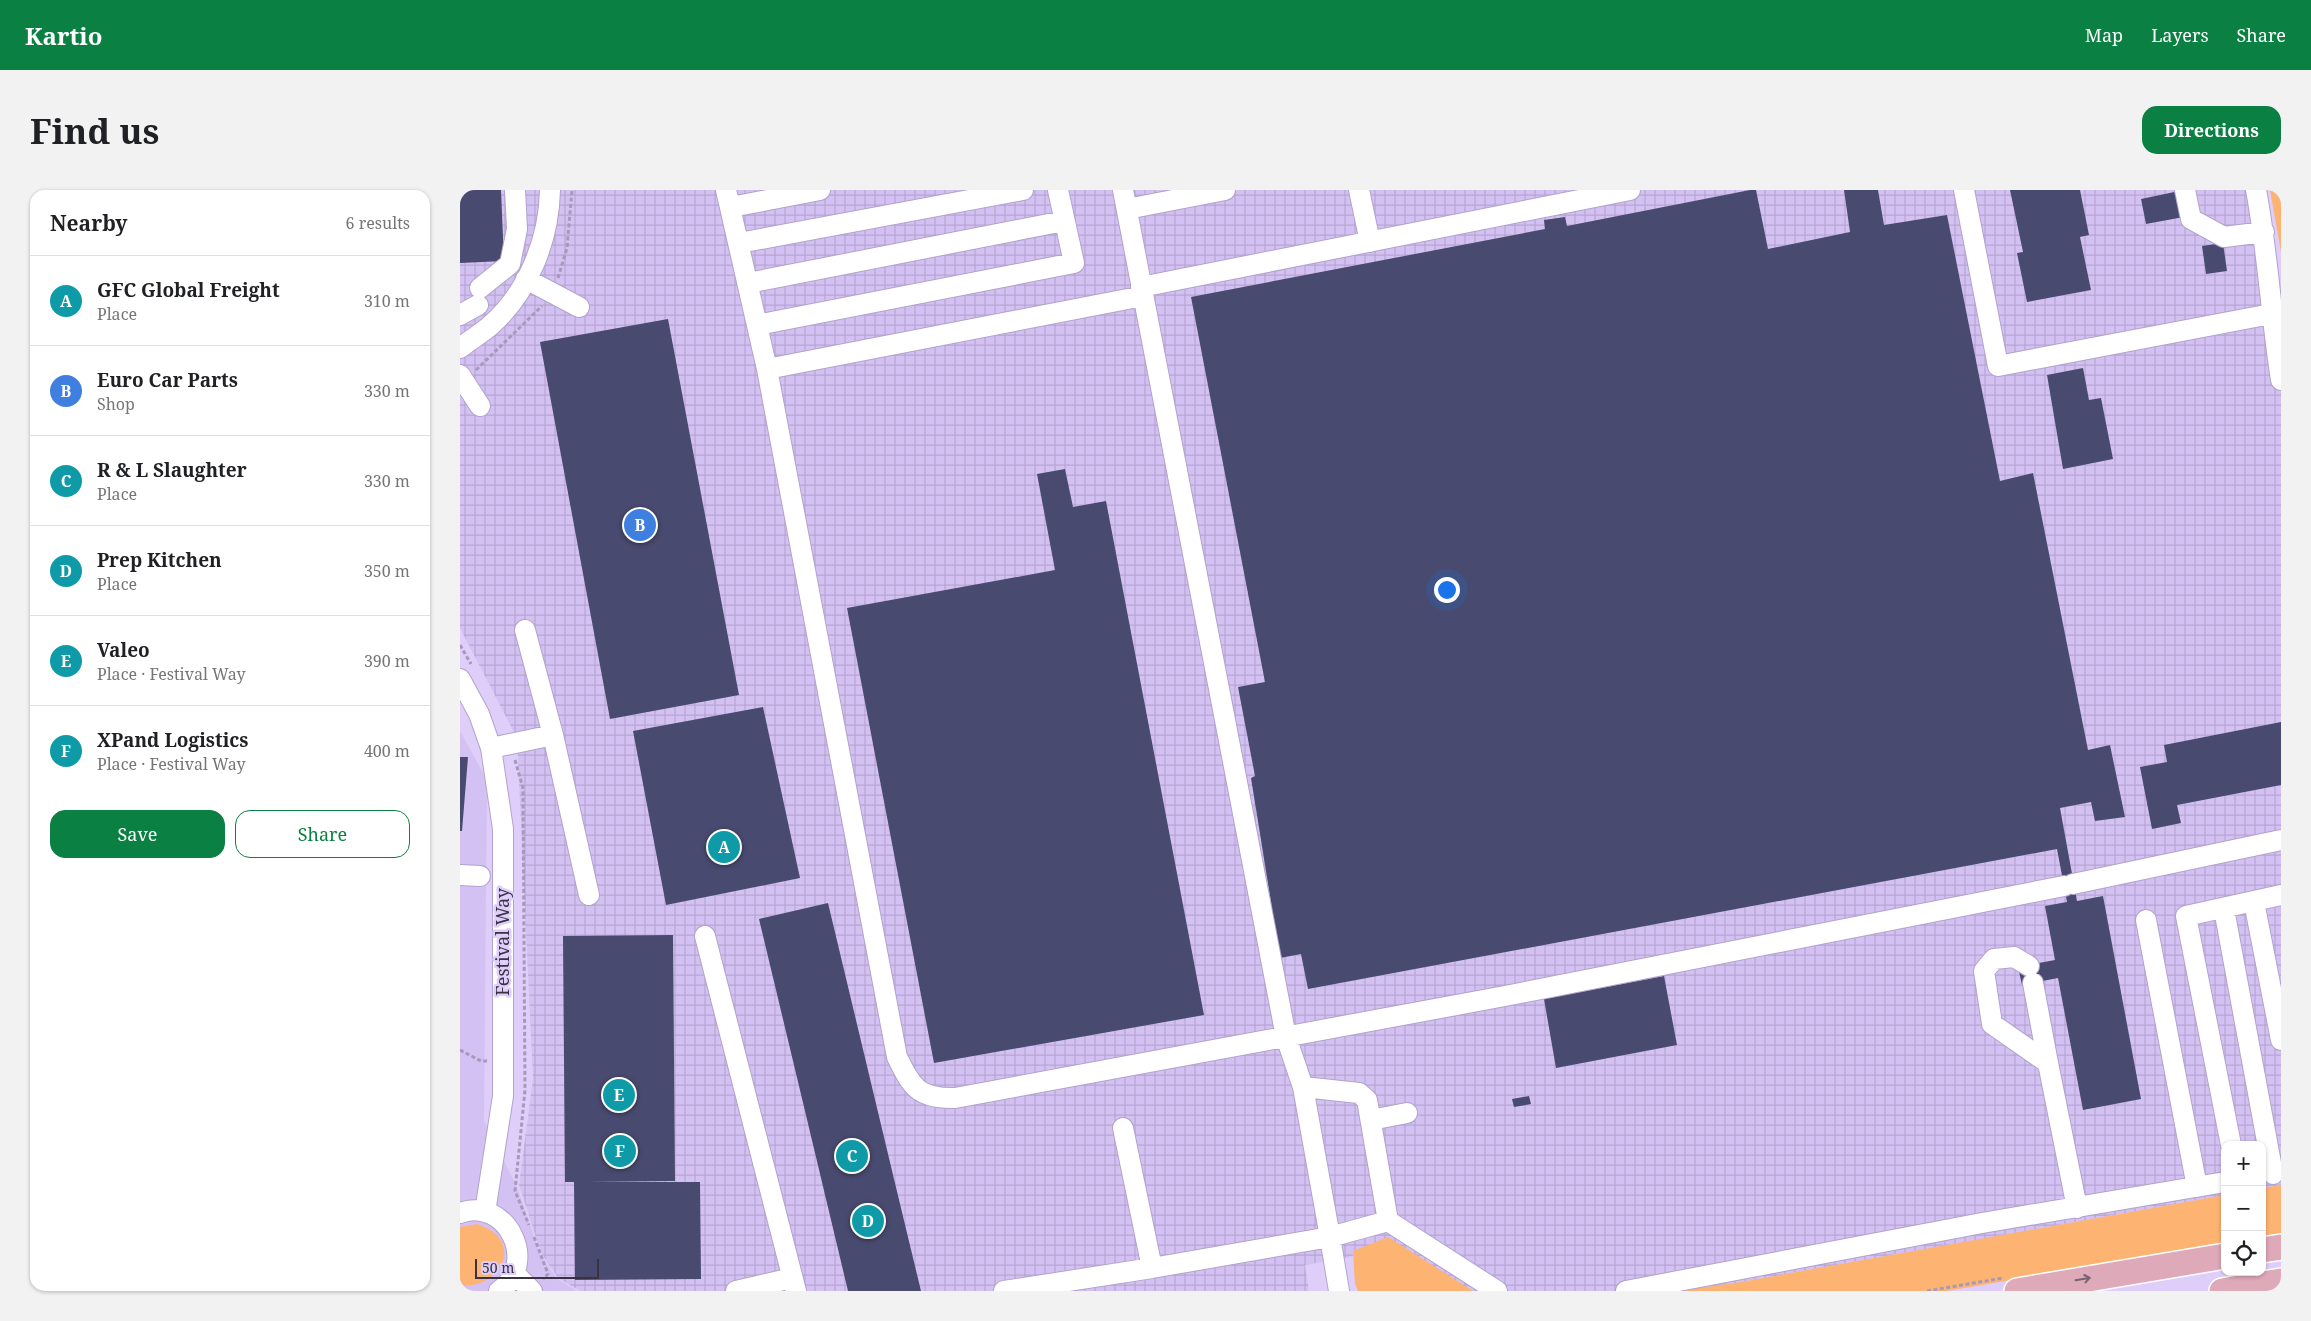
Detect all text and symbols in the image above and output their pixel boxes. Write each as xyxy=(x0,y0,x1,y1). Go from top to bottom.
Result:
text: Kartio xyxy=(25,19,102,52)
text: Map xyxy=(2085,23,2123,47)
text: Layers xyxy=(2151,23,2209,47)
text: Share xyxy=(2237,23,2286,47)
button: Directions xyxy=(2142,106,2281,154)
text: Find us xyxy=(30,107,159,154)
text: Nearby xyxy=(50,209,128,237)
text: 6 results xyxy=(346,212,410,234)
text: GFC Global Freight xyxy=(97,277,280,303)
text: A xyxy=(60,290,72,312)
text: 310 m xyxy=(364,290,410,312)
text: Place xyxy=(97,303,137,325)
text: Euro Car Parts xyxy=(97,367,238,393)
text: B xyxy=(61,380,71,402)
text: 330 m xyxy=(364,380,410,402)
text: Shop xyxy=(97,393,135,415)
text: R & L Slaughter xyxy=(97,457,247,483)
text: C xyxy=(61,470,71,492)
text: 330 m xyxy=(364,470,410,492)
text: Place xyxy=(97,483,137,505)
pin: B xyxy=(624,506,656,544)
text: Prep Kitchen xyxy=(97,547,222,573)
text: D xyxy=(60,560,72,582)
text: 350 m xyxy=(364,560,410,582)
text: Place xyxy=(97,573,137,595)
your location xyxy=(1434,577,1460,603)
text: Valeo xyxy=(97,637,150,663)
text: E xyxy=(61,650,71,672)
text: 390 m xyxy=(364,650,410,672)
text: Place · Festival Way xyxy=(97,663,245,685)
text: XPand Logistics xyxy=(97,727,249,753)
text: F xyxy=(61,740,71,762)
text: 400 m xyxy=(364,740,410,762)
text: Place · Festival Way xyxy=(97,753,245,775)
button: Save xyxy=(50,810,225,858)
button: Share xyxy=(235,810,410,858)
pin: A xyxy=(708,828,740,866)
street label: Festival Way xyxy=(490,887,514,996)
pin: E xyxy=(603,1076,635,1114)
pin: F xyxy=(604,1132,636,1170)
pin: C xyxy=(836,1137,868,1175)
map controls xyxy=(2221,1141,2266,1276)
button: + xyxy=(2221,1141,2266,1186)
button: − xyxy=(2221,1186,2266,1231)
pin: D xyxy=(852,1202,884,1240)
button: locate xyxy=(2221,1231,2266,1276)
scale bar xyxy=(475,1256,599,1279)
text: 50 m xyxy=(482,1258,515,1277)
one-way arrow xyxy=(2074,1274,2090,1284)

